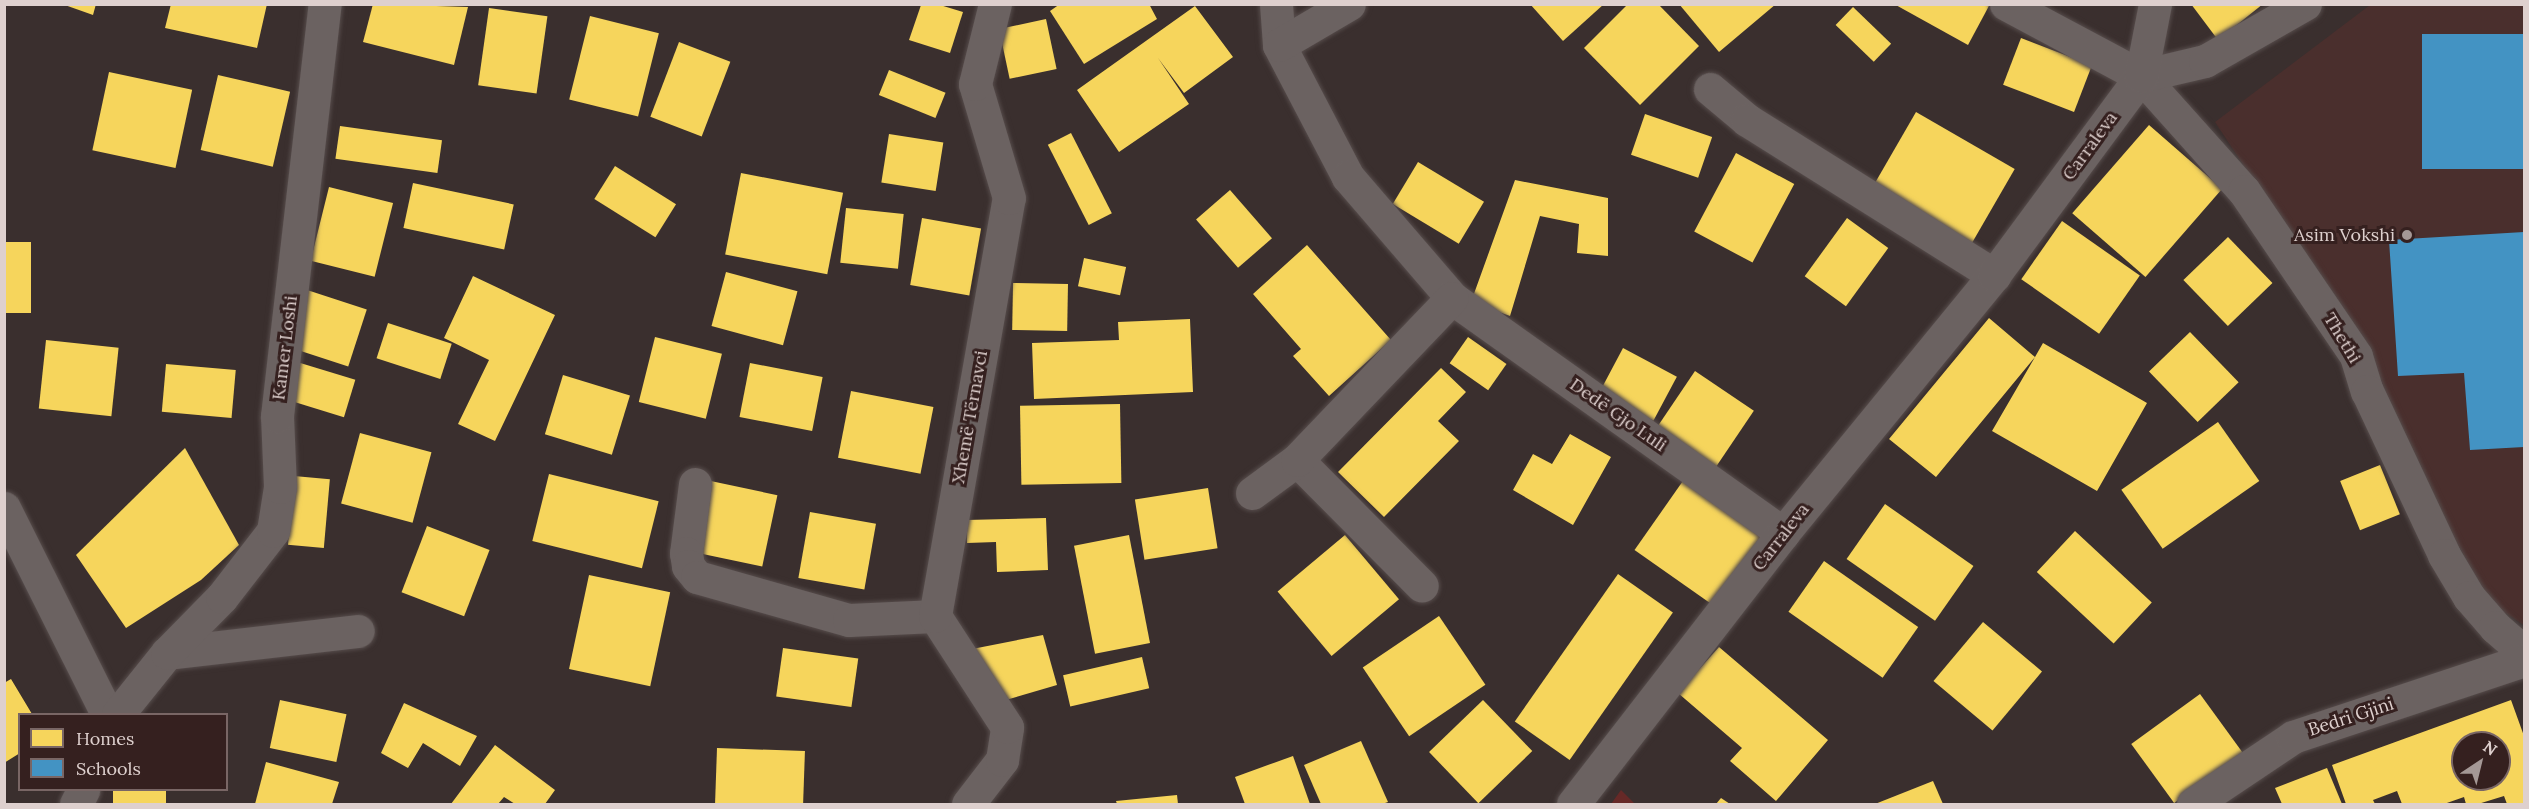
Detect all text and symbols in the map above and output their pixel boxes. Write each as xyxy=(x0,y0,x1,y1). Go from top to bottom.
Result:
street label: Carraleva xyxy=(2058,108,2122,184)
place label: Asim Vokshi xyxy=(2294,224,2395,246)
marker: Asim Vokshi xyxy=(2400,228,2414,242)
street label: Kamer Loshi xyxy=(268,295,302,401)
street label: Thethi xyxy=(2319,309,2365,367)
street label: Xhemë Tërnavci xyxy=(948,349,992,485)
street label: Dedë Gjo Luli xyxy=(1565,374,1671,456)
street label: Carraleva xyxy=(1748,499,1814,575)
street label: Bedri Gjini xyxy=(2306,693,2396,741)
legend xyxy=(18,713,228,791)
text: Homes xyxy=(76,727,134,750)
north arrow xyxy=(2451,731,2511,791)
text: N xyxy=(2479,736,2501,760)
text: Schools xyxy=(76,757,141,780)

